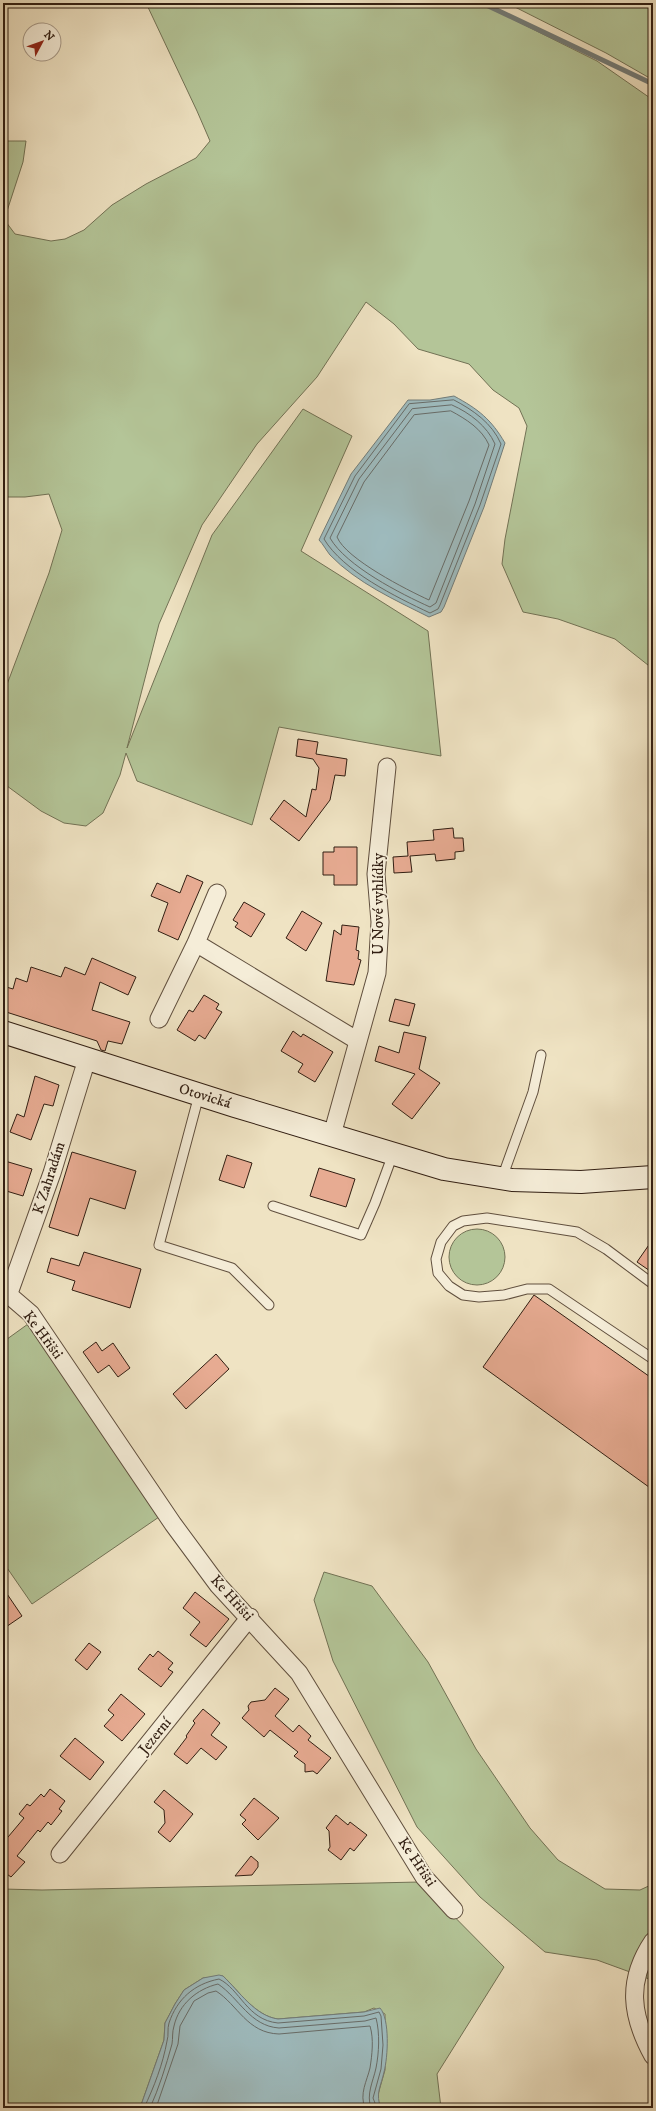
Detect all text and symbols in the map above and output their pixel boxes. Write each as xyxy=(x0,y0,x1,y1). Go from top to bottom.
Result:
north arrow xyxy=(22,22,62,62)
text: N xyxy=(41,28,57,44)
street label: U Nové vyhlídky xyxy=(369,852,388,955)
street label: Otovická xyxy=(177,1079,234,1113)
street label: K Zahradám xyxy=(28,1140,70,1216)
street label: Ke Hřišti xyxy=(19,1307,67,1363)
street label: Ke Hřišti xyxy=(206,1571,258,1625)
street label: Jezerní xyxy=(133,1713,176,1760)
street label: Ke Hřišti xyxy=(394,1834,440,1890)

